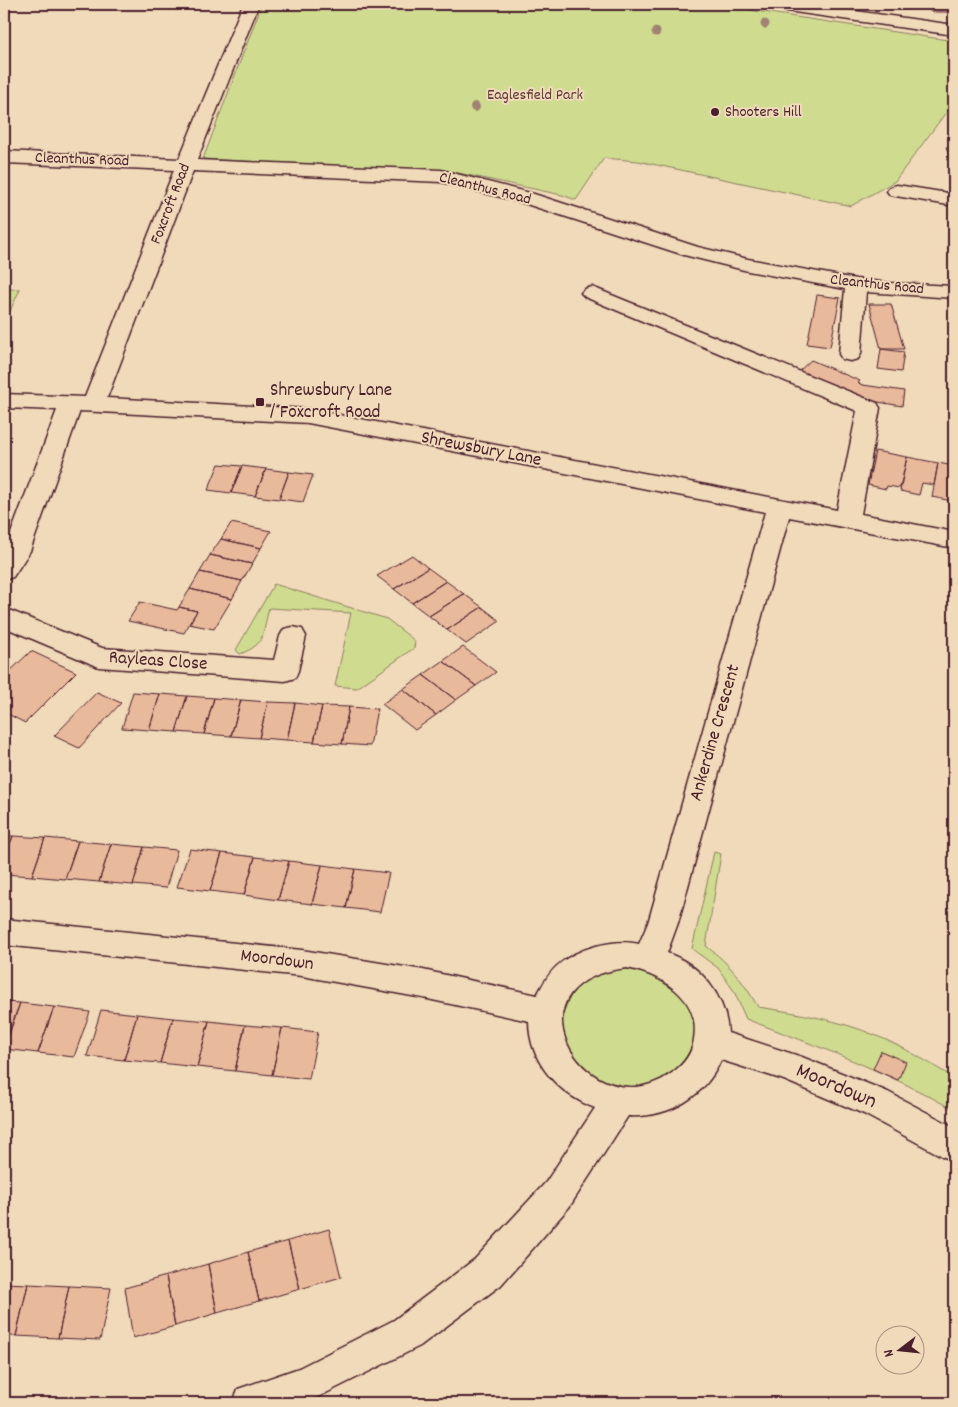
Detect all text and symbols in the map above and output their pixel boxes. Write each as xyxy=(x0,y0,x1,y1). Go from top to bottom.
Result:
park label: Eaglesfield Park xyxy=(487,84,583,107)
place label: Shooters Hill xyxy=(725,101,802,124)
marker: Shooters Hill xyxy=(709,106,721,118)
street label: Cleanthus Road xyxy=(35,147,129,173)
street label: Foxcroft Road xyxy=(145,160,197,248)
street label: Cleanthus Road xyxy=(437,166,533,212)
street label: Cleanthus Road xyxy=(829,269,925,301)
place label: Shrewsbury Lane / Foxcroft Road xyxy=(270,378,392,427)
marker: Shrewsbury Lane / Foxcroft Road xyxy=(254,396,266,408)
street label: Shrewsbury Lane xyxy=(419,425,543,475)
street label: Rayleas Close xyxy=(108,645,208,679)
street label: Ankerdine Crescent xyxy=(684,662,748,804)
street label: Moordown xyxy=(239,943,315,979)
street label: Moordown xyxy=(791,1056,881,1118)
north arrow xyxy=(876,1324,926,1374)
text: N xyxy=(879,1347,900,1359)

